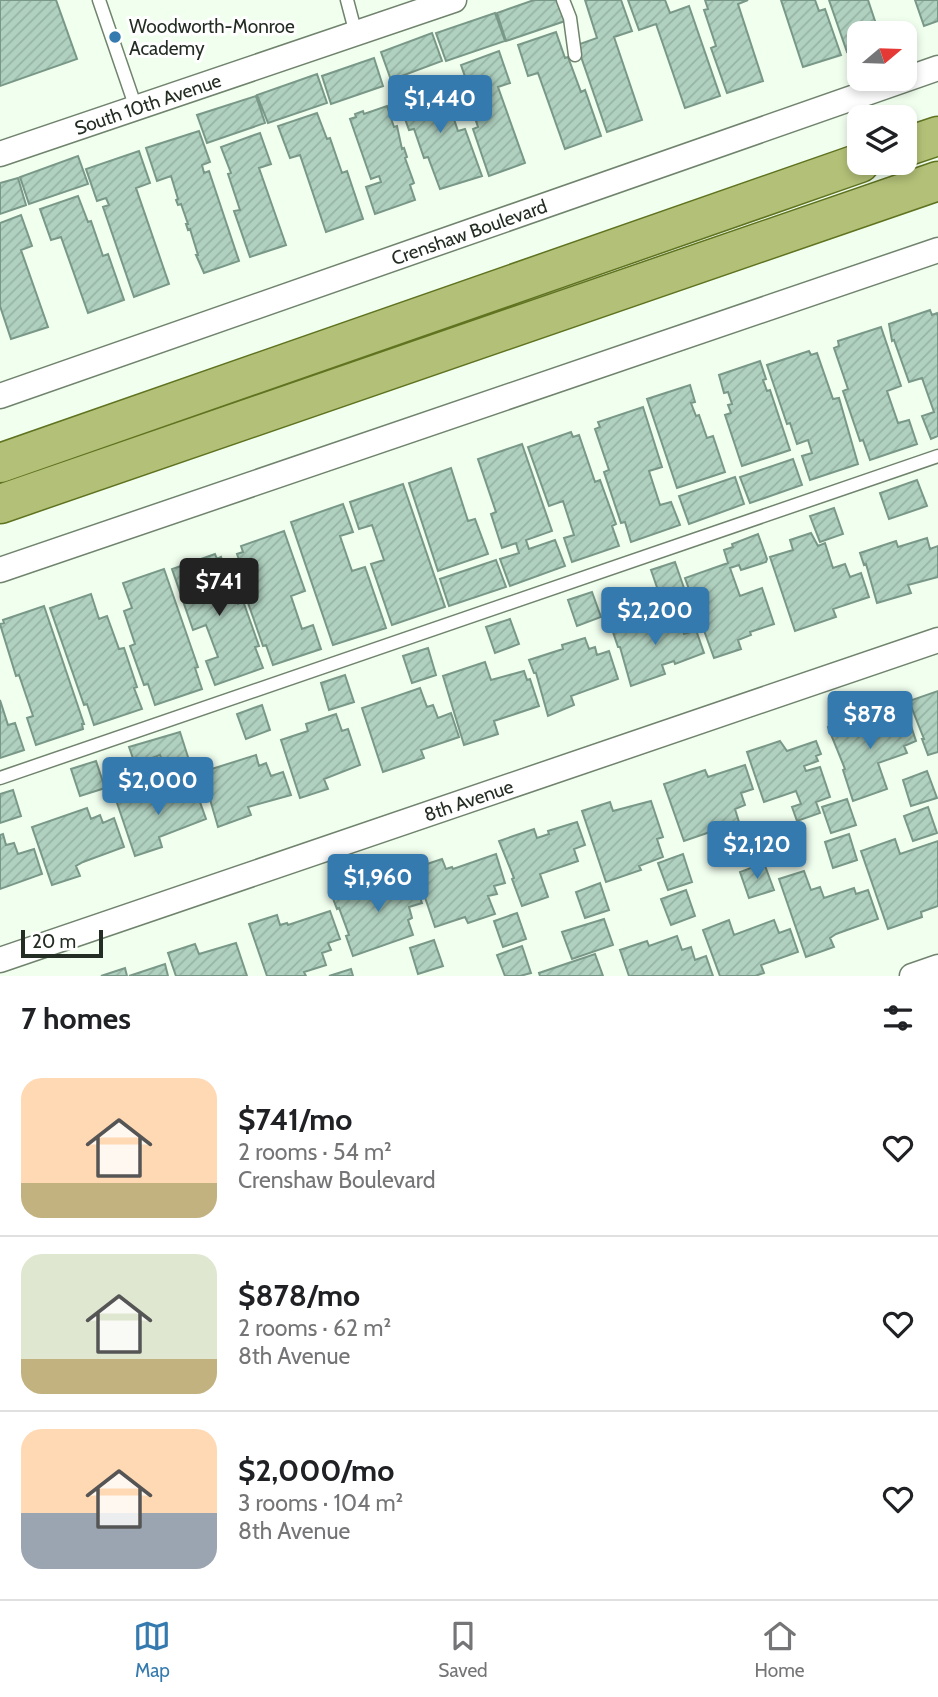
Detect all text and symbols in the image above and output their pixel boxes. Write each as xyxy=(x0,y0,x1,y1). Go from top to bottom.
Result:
place label: Woodworth-Monroe Academy xyxy=(129,15,295,60)
north arrow xyxy=(847,21,917,91)
map controls xyxy=(847,21,917,175)
marker: Woodworth-Monroe Academy xyxy=(107,29,123,45)
street label: South 10th Avenue xyxy=(71,68,224,139)
pin: $1,440 xyxy=(383,76,497,135)
text: $1,440 xyxy=(404,84,476,112)
button: layers xyxy=(847,105,917,175)
street label: Crenshaw Boulevard xyxy=(388,194,550,270)
pin: $741 xyxy=(178,558,260,618)
text: $741 xyxy=(196,567,242,595)
pin: $2,200 xyxy=(598,588,712,647)
text: $2,200 xyxy=(617,596,693,624)
pin: $878 xyxy=(829,692,911,751)
text: $878 xyxy=(844,700,896,728)
pin: $2,000 xyxy=(101,758,215,817)
text: $2,000 xyxy=(118,766,198,794)
street label: 8th Avenue xyxy=(421,774,516,826)
pin: $2,120 xyxy=(700,822,814,881)
text: $2,120 xyxy=(723,830,791,858)
pin: $1,960 xyxy=(321,855,435,914)
text: $1,960 xyxy=(344,863,412,891)
scale bar xyxy=(21,927,103,959)
text: 20 m xyxy=(32,930,76,953)
icon: filters xyxy=(879,999,917,1037)
text: 7 homes xyxy=(21,1000,131,1037)
text: $741/mo xyxy=(238,1101,352,1138)
icon: home xyxy=(77,1106,161,1190)
icon: heart xyxy=(879,1129,917,1167)
text: 2 rooms · 54 m² xyxy=(238,1138,392,1166)
text: Crenshaw Boulevard xyxy=(238,1166,436,1194)
text: $878/mo xyxy=(238,1277,360,1314)
icon: home xyxy=(77,1282,161,1366)
icon: heart xyxy=(879,1305,917,1343)
text: 2 rooms · 62 m² xyxy=(238,1314,391,1342)
text: 8th Avenue xyxy=(238,1342,350,1370)
text: $2,000/mo xyxy=(238,1452,394,1489)
icon: home xyxy=(77,1457,161,1541)
icon: heart xyxy=(879,1480,917,1518)
text: 3 rooms · 104 m² xyxy=(238,1489,403,1517)
text: 8th Avenue xyxy=(238,1517,350,1545)
tab: Map xyxy=(133,1617,171,1682)
tab: Saved xyxy=(438,1617,488,1682)
tab: Home xyxy=(755,1617,805,1682)

